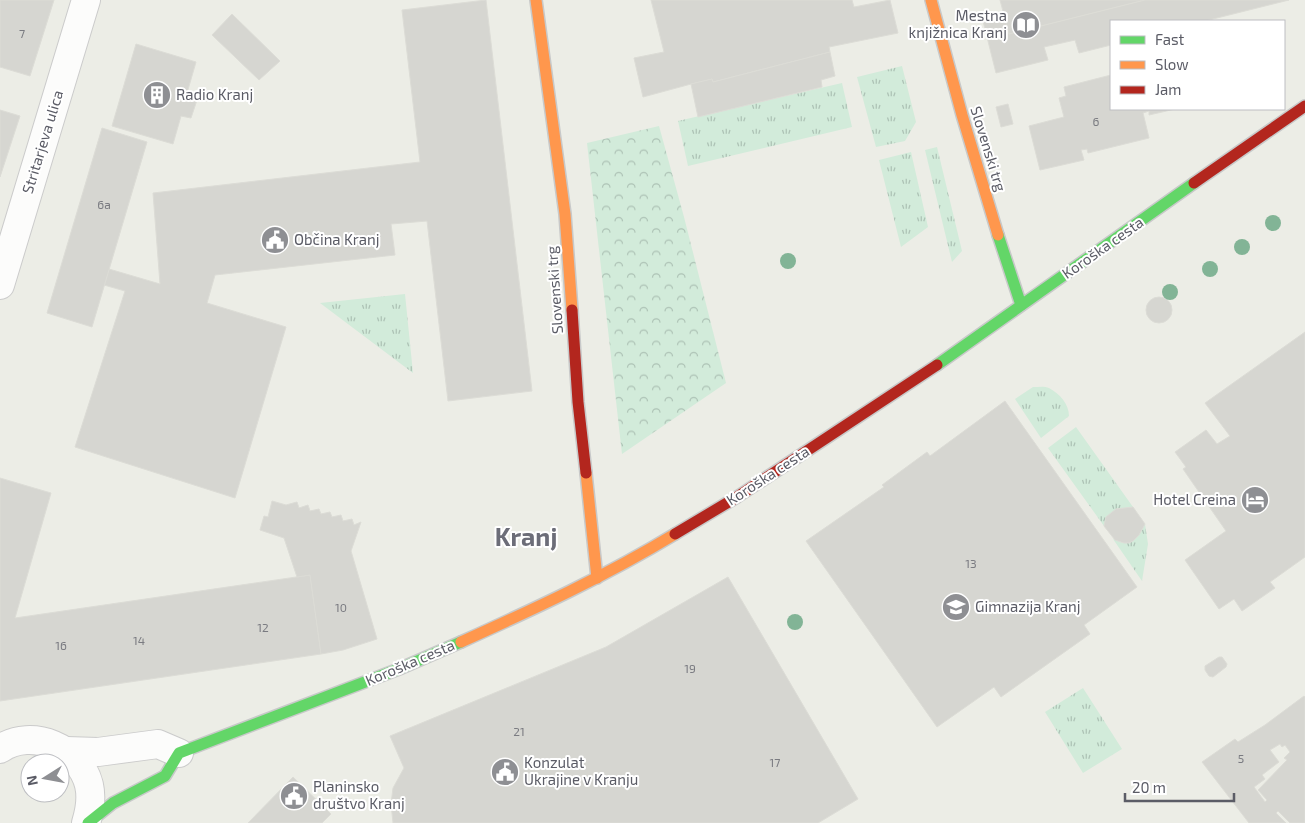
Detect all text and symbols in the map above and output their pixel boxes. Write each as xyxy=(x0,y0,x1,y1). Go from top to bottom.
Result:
place label: Mestna knjižnica Kranj xyxy=(909,6,1007,42)
library icon: Mestna knjižnica Kranj xyxy=(1011,10,1041,40)
legend xyxy=(1110,20,1285,110)
house number: 7 xyxy=(19,26,25,40)
text: Fast xyxy=(1155,30,1185,48)
text: Slow xyxy=(1155,55,1189,73)
building icon: Radio Kranj xyxy=(142,80,172,110)
text: Jam xyxy=(1155,80,1181,98)
place label: Radio Kranj xyxy=(176,85,253,104)
street label: Stritarjeva ulica xyxy=(18,88,67,196)
street label: Slovenski trg xyxy=(967,104,1011,194)
house number: 6 xyxy=(1093,114,1100,128)
house number: 6a xyxy=(97,197,111,211)
street label: Koroška cesta xyxy=(1058,213,1147,282)
public building icon: Občina Kranj xyxy=(260,225,290,255)
place label: Občina Kranj xyxy=(294,230,380,249)
street label: Slovenski trg xyxy=(542,245,566,335)
street label: Koroška cesta xyxy=(723,442,812,509)
hotel icon: Hotel Creina xyxy=(1240,485,1270,515)
place label: Hotel Creina xyxy=(1153,490,1236,508)
district label: Kranj xyxy=(495,521,557,551)
house number: 13 xyxy=(965,556,977,570)
school or university icon: Gimnazija Kranj xyxy=(941,592,971,622)
place label: Gimnazija Kranj xyxy=(975,597,1081,616)
house number: 10 xyxy=(335,600,347,614)
house number: 12 xyxy=(257,620,269,634)
house number: 14 xyxy=(133,633,145,647)
street label: Koroška cesta xyxy=(362,635,457,689)
house number: 16 xyxy=(55,638,67,652)
house number: 19 xyxy=(684,661,696,675)
house number: 21 xyxy=(513,724,525,738)
house number: 5 xyxy=(1238,751,1244,765)
north arrow xyxy=(20,753,70,803)
place label: Konzulat Ukrajine v Kranju xyxy=(524,753,638,789)
house number: 17 xyxy=(770,755,780,769)
public building icon: Konzulat Ukrajine v Kranju xyxy=(490,757,520,787)
scale bar xyxy=(1125,770,1234,802)
text: N xyxy=(22,774,41,787)
place label: Planinsko društvo Kranj xyxy=(313,777,405,813)
text: 20 m xyxy=(1132,778,1166,796)
public building icon: Planinsko društvo Kranj xyxy=(279,781,309,811)

